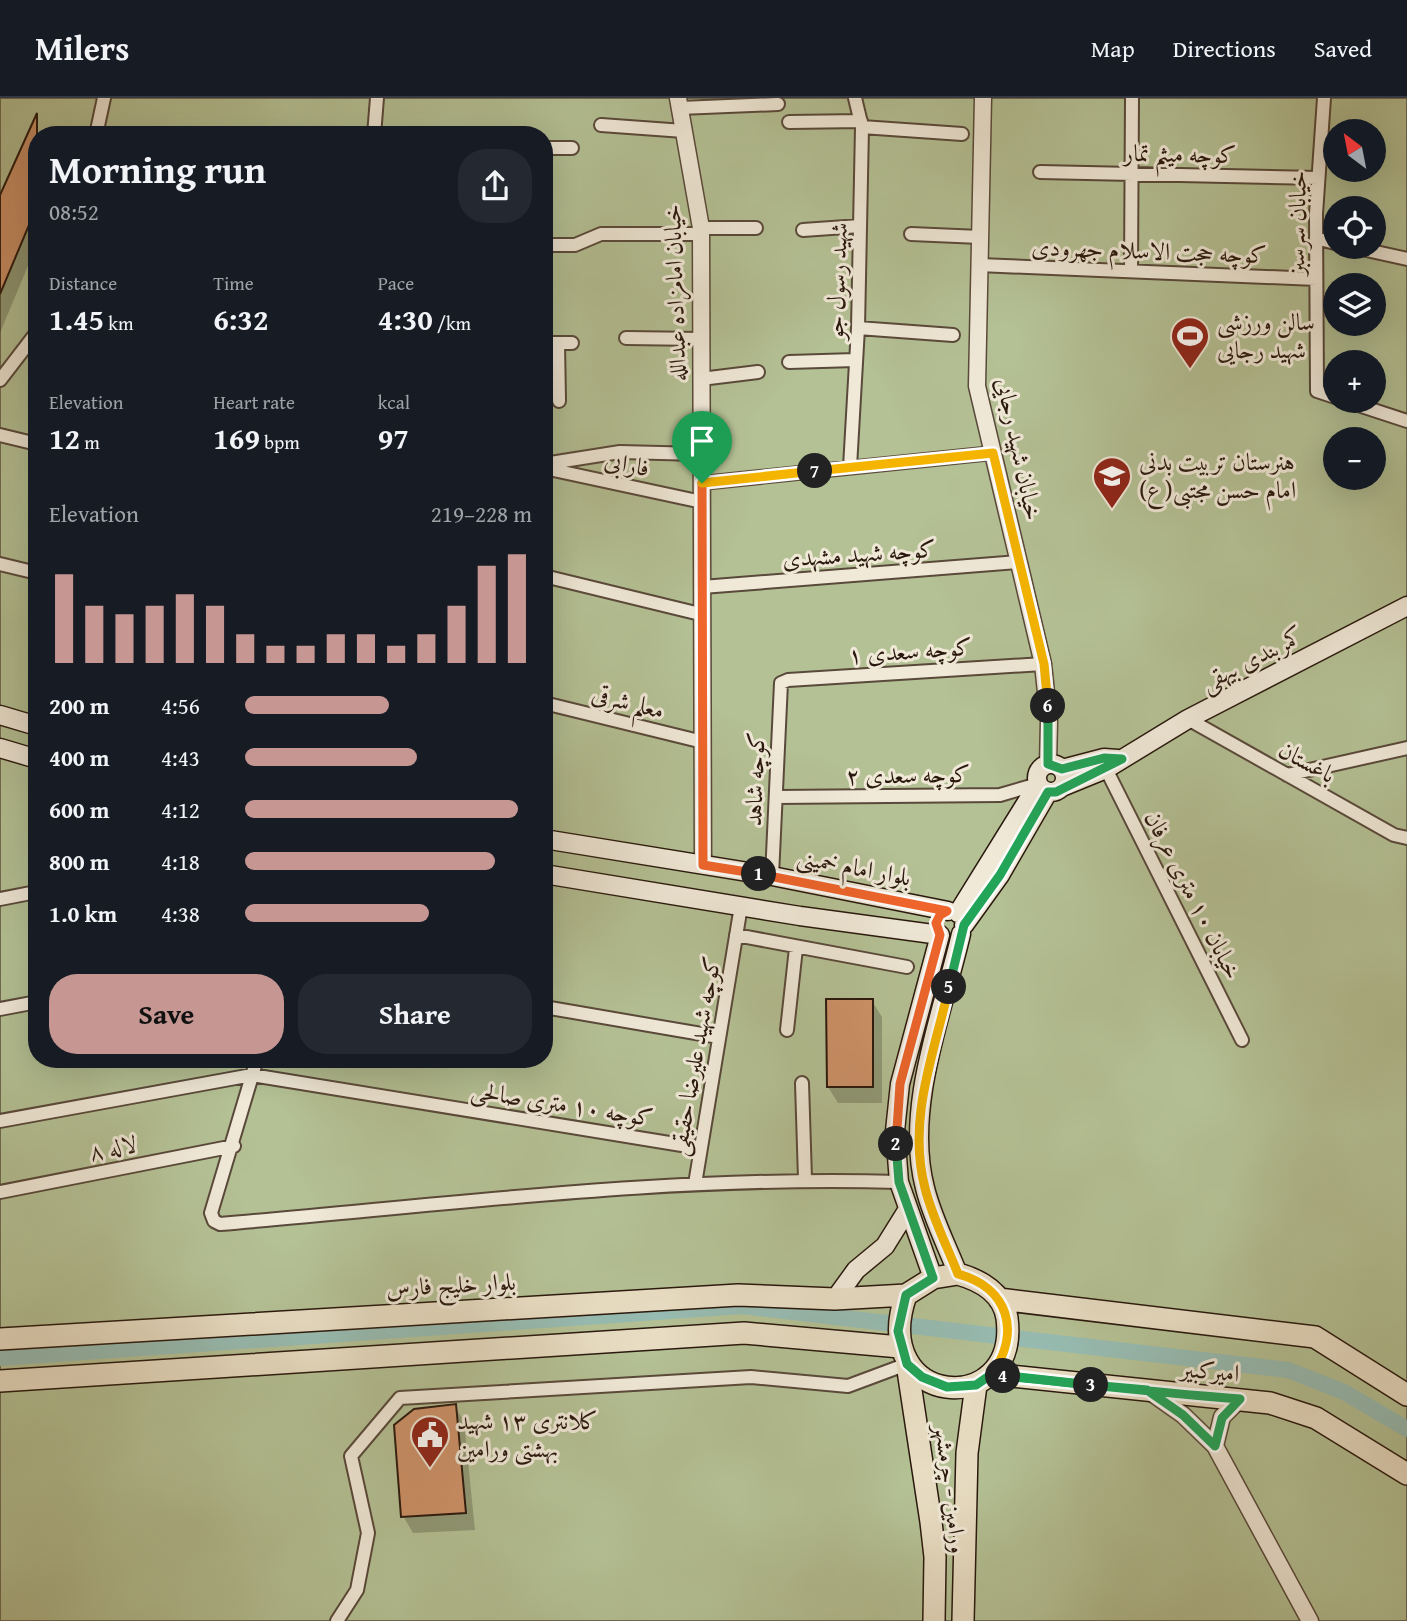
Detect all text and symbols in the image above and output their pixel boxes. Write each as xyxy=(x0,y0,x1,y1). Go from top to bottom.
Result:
text: Milers xyxy=(35,24,129,72)
text: Map xyxy=(1091,31,1135,66)
text: Directions xyxy=(1173,31,1276,66)
text: Saved xyxy=(1314,31,1372,66)
north arrow xyxy=(1323,119,1386,182)
map controls xyxy=(1323,119,1386,490)
street label: کوچه میثم تمار xyxy=(1121,135,1237,179)
text: Morning run xyxy=(49,141,266,197)
button: share xyxy=(458,149,532,223)
street label: خیابان سرسبز xyxy=(1278,170,1315,279)
text: 08:52 xyxy=(49,195,99,228)
button: locate xyxy=(1323,196,1386,259)
street label: خیابان امامزاده عبدالله xyxy=(654,204,695,382)
street label: شهید رسول جو xyxy=(817,222,856,342)
street label: کوچه حجت الاسلام جهرودی xyxy=(1031,229,1267,276)
text: Distance xyxy=(49,269,117,297)
text: Time xyxy=(213,269,254,297)
text: Pace xyxy=(378,269,414,297)
button: layers xyxy=(1323,273,1386,336)
text: 1.45 xyxy=(49,297,104,341)
text: 6:32 xyxy=(213,297,268,341)
text: 4:30 xyxy=(378,297,433,341)
place label: سالن ورزشی شهید رجایی xyxy=(1217,304,1315,367)
text: km xyxy=(104,309,133,337)
text: /km xyxy=(433,309,471,337)
sports icon: سالن ورزشی شهید رجایی xyxy=(1169,315,1211,370)
button: + xyxy=(1323,350,1386,413)
street label: خیابان شهید رجایی xyxy=(987,374,1052,524)
text: Elevation xyxy=(49,388,123,416)
text: Heart rate xyxy=(213,388,295,416)
text: kcal xyxy=(378,388,410,416)
pin xyxy=(672,411,732,483)
text: 12 xyxy=(49,416,80,460)
text: 169 xyxy=(213,416,260,460)
text: 97 xyxy=(378,416,409,460)
icon: arrive xyxy=(683,422,721,460)
button: − xyxy=(1323,427,1386,490)
text: m xyxy=(80,428,100,456)
text: bpm xyxy=(260,428,300,456)
street label: فارابی xyxy=(601,442,653,485)
place label: هنرستان تربیت بدنی امام حسن مجتبی( ع) xyxy=(1139,444,1296,511)
pin: 7 xyxy=(798,454,832,488)
school or university icon: هنرستان تربیت بدنی امام حسن مجتبی( ع) xyxy=(1091,455,1133,510)
text: 7 xyxy=(810,456,819,484)
text: Elevation xyxy=(49,497,139,530)
text: 219–228 m xyxy=(431,497,532,530)
street label: کوچه شهید مشهدی xyxy=(781,531,937,576)
street label: کمربندی بیهقی xyxy=(1194,618,1309,699)
street label: کوچه سعدی ۱ xyxy=(847,629,973,672)
street label: معلم شرقی xyxy=(586,676,668,734)
pin: 6 xyxy=(1030,688,1066,724)
text: 200 m xyxy=(49,689,110,722)
text: 4:56 xyxy=(161,689,200,722)
text: 6 xyxy=(1043,691,1052,719)
street label: کوچه شاهد xyxy=(735,731,774,827)
street label: باغستان xyxy=(1272,732,1342,791)
text: 400 m xyxy=(49,741,110,774)
text: 4:43 xyxy=(161,741,200,774)
street label: کوچه سعدی ۲ xyxy=(845,756,970,793)
text: 600 m xyxy=(49,793,110,826)
text: 4:12 xyxy=(161,793,200,826)
street label: خیابان ۱۰ متری عرفان xyxy=(1136,805,1251,985)
street label: بلوار امام خمینی xyxy=(793,838,914,899)
text: 800 m xyxy=(49,845,110,878)
text: 4:18 xyxy=(161,845,200,878)
pin: 1 xyxy=(742,856,776,892)
text: 1 xyxy=(754,859,763,887)
text: 1.0 km xyxy=(49,897,117,930)
text: 4:38 xyxy=(161,897,200,930)
street label: کوچه شهید علیرضا حقیقی xyxy=(660,953,729,1158)
pin: 5 xyxy=(932,970,967,1004)
text: 5 xyxy=(944,972,953,1000)
button: Save xyxy=(49,974,284,1054)
button: Share xyxy=(298,974,532,1054)
street label: کوچه ۱۰ متری صالحی xyxy=(468,1072,656,1135)
street label: لاله ۸ xyxy=(86,1126,140,1169)
pin: 2 xyxy=(878,1126,914,1162)
text: 2 xyxy=(891,1129,900,1157)
street label: بلوار خلیج فارس xyxy=(385,1264,517,1309)
street label: امیرکبیر xyxy=(1176,1350,1241,1391)
pin: 4 xyxy=(986,1358,1020,1394)
text: 4 xyxy=(998,1361,1007,1389)
pin: 3 xyxy=(1074,1368,1108,1402)
text: 3 xyxy=(1086,1370,1095,1398)
place label: کلانتری ۱۳ شهید بهشتی ورامین xyxy=(457,1403,598,1466)
public building icon: کلانتری ۱۳ شهید بهشتی ورامین xyxy=(409,1414,451,1469)
street label: ورامین - چرمشهر xyxy=(926,1420,977,1555)

